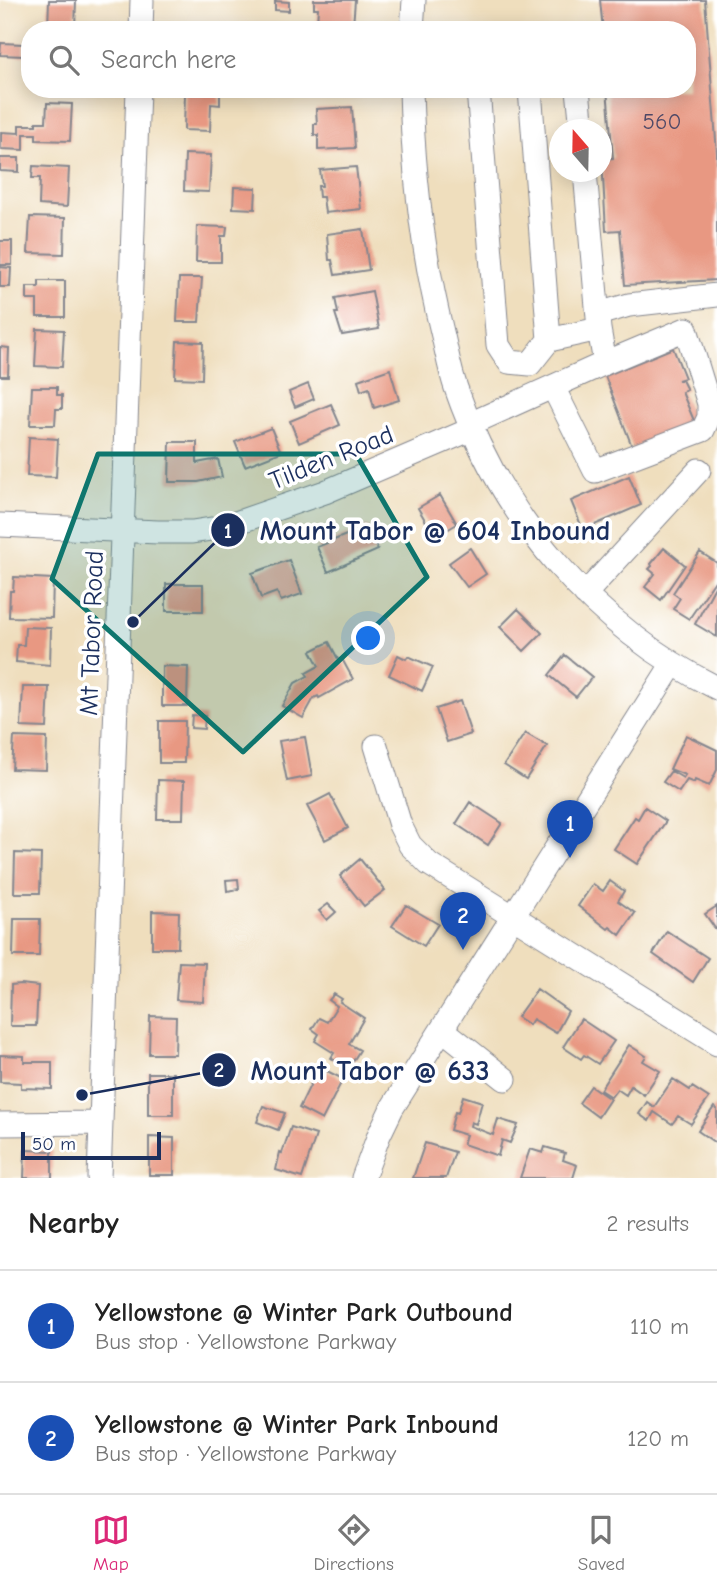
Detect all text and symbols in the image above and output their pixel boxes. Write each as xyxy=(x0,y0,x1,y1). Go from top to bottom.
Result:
search box xyxy=(21,21,696,98)
icon: search xyxy=(45,41,83,79)
text: Search here xyxy=(101,45,236,75)
house number: 560 xyxy=(643,108,681,135)
north arrow xyxy=(549,119,612,182)
street label: Tilden Road xyxy=(265,419,398,496)
callout: Mount Tabor @ 604 Inbound xyxy=(210,506,624,555)
text: Mount Tabor @ 604 Inbound xyxy=(260,515,610,547)
text: 1 xyxy=(224,519,232,543)
street label: Mt Tabor Road xyxy=(74,550,110,716)
your location xyxy=(351,621,385,655)
pin: 1 xyxy=(547,800,593,858)
pin: 2 xyxy=(440,892,486,950)
callout: Mount Tabor @ 633 xyxy=(202,1045,504,1094)
text: Mount Tabor @ 633 xyxy=(251,1055,489,1087)
text: 2 xyxy=(214,1058,224,1082)
scale bar xyxy=(21,1129,161,1161)
text: 50 m xyxy=(32,1133,76,1155)
text: Nearby xyxy=(28,1206,119,1241)
text: 2 results xyxy=(607,1210,689,1237)
text: Yellowstone @ Winter Park Outbound xyxy=(95,1298,513,1328)
text: 1 xyxy=(46,1313,56,1340)
text: 110 m xyxy=(630,1313,689,1340)
text: Bus stop · Yellowstone Parkway xyxy=(95,1328,396,1355)
text: Yellowstone @ Winter Park Inbound xyxy=(95,1410,499,1440)
text: 2 xyxy=(45,1425,57,1452)
text: 120 m xyxy=(627,1425,689,1452)
text: Bus stop · Yellowstone Parkway xyxy=(95,1440,396,1467)
tab: Map xyxy=(92,1511,130,1575)
tab: Directions xyxy=(314,1511,394,1575)
tab: Saved xyxy=(578,1511,625,1575)

